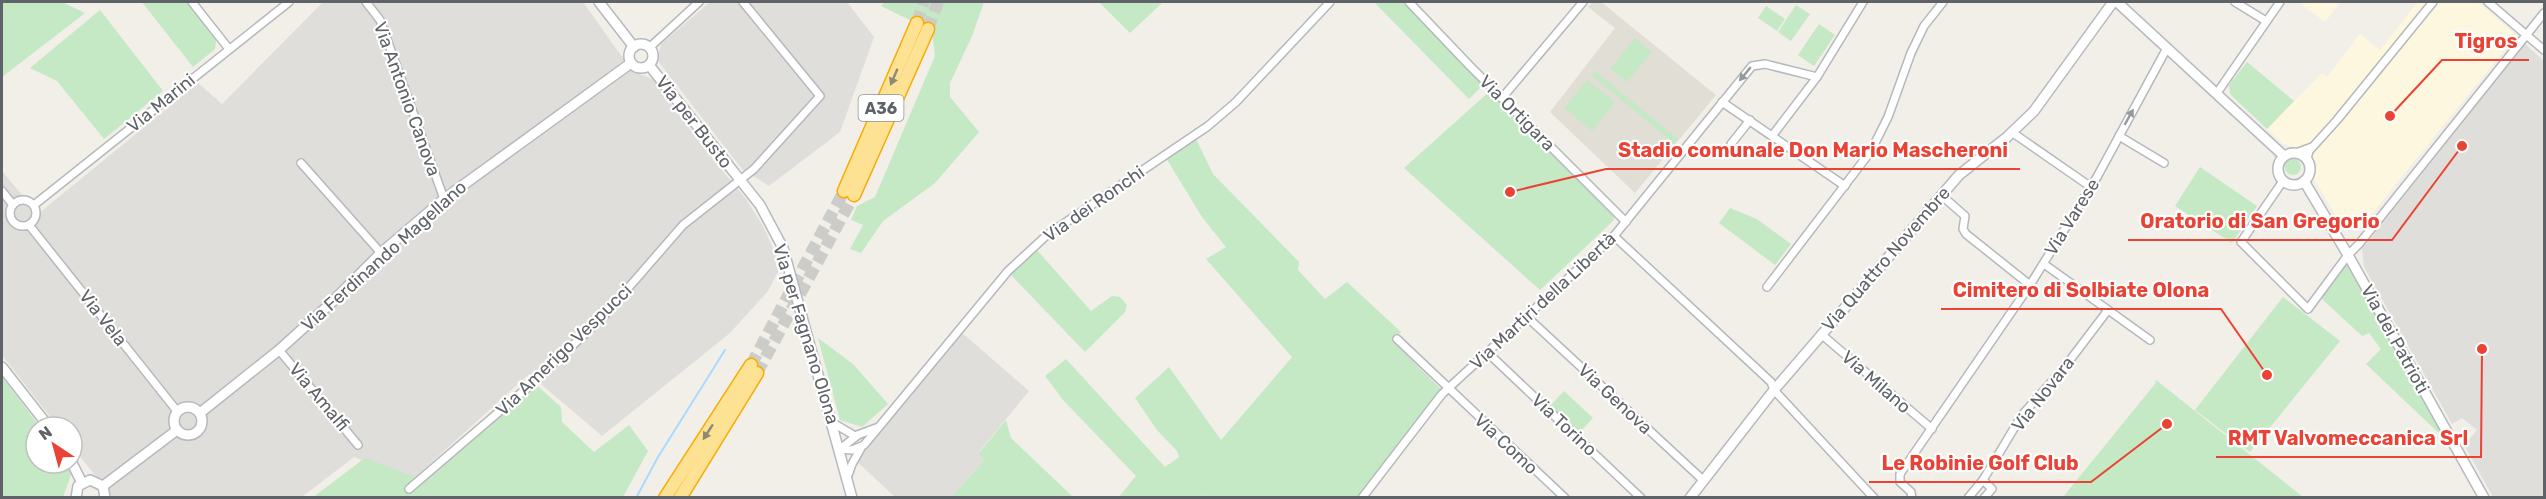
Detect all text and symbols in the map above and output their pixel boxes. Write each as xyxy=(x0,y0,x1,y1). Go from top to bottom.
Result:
street label: Via Antonio Canova xyxy=(369,19,445,179)
callout: Tigros xyxy=(2442,22,2529,60)
text: Tigros xyxy=(2454,29,2518,53)
one-way arrow xyxy=(1739,66,1752,81)
street label: Via Marini xyxy=(123,69,199,137)
one-way arrow xyxy=(889,69,899,87)
street label: Via per Busto xyxy=(651,71,737,173)
street label: Via Ortigara xyxy=(1475,71,1559,155)
road number: A36 xyxy=(858,95,904,121)
one-way arrow xyxy=(2124,109,2134,126)
callout: Stadio comunale Don Mario Mascheroni xyxy=(1606,131,2020,169)
text: Stadio comunale Don Mario Mascheroni xyxy=(1618,138,2008,162)
street label: Via dei Ronchi xyxy=(1039,161,1149,247)
street label: Via Varese xyxy=(2040,174,2104,260)
street label: Via Ferdinando Magellano xyxy=(297,176,471,336)
street label: Via Quattro Novembre xyxy=(1817,182,1955,336)
callout: Oratorio di San Gregorio xyxy=(2128,202,2392,240)
text: Oratorio di San Gregorio xyxy=(2140,209,2380,233)
street label: Via Martiri della Libertà xyxy=(1465,228,1621,374)
street label: Via per Fagnano Olona xyxy=(768,241,844,427)
callout: Cimitero di Solbiate Olona xyxy=(1941,271,2221,309)
text: Cimitero di Solbiate Olona xyxy=(1953,278,2209,302)
street label: Via Amerigo Vespucci xyxy=(492,279,636,421)
street label: Via dei Patrioti xyxy=(2356,281,2434,397)
street label: Via Vela xyxy=(74,286,132,350)
street label: Via Milano xyxy=(1837,346,1915,418)
street label: Via Novara xyxy=(2007,352,2079,436)
street label: Via Amalfi xyxy=(284,358,354,436)
street label: Via Genova xyxy=(1573,359,1657,439)
street label: Via Torino xyxy=(1527,389,1601,461)
street label: Via Como xyxy=(1470,409,1542,479)
north arrow xyxy=(24,415,84,475)
callout: RMT Valvomeccanica Srl xyxy=(2216,419,2481,457)
text: N xyxy=(35,422,56,444)
one-way arrow xyxy=(702,424,713,440)
text: RMT Valvomeccanica Srl xyxy=(2228,426,2468,450)
callout: Le Robinie Golf Club xyxy=(1869,444,2091,482)
text: Le Robinie Golf Club xyxy=(1881,451,2079,475)

